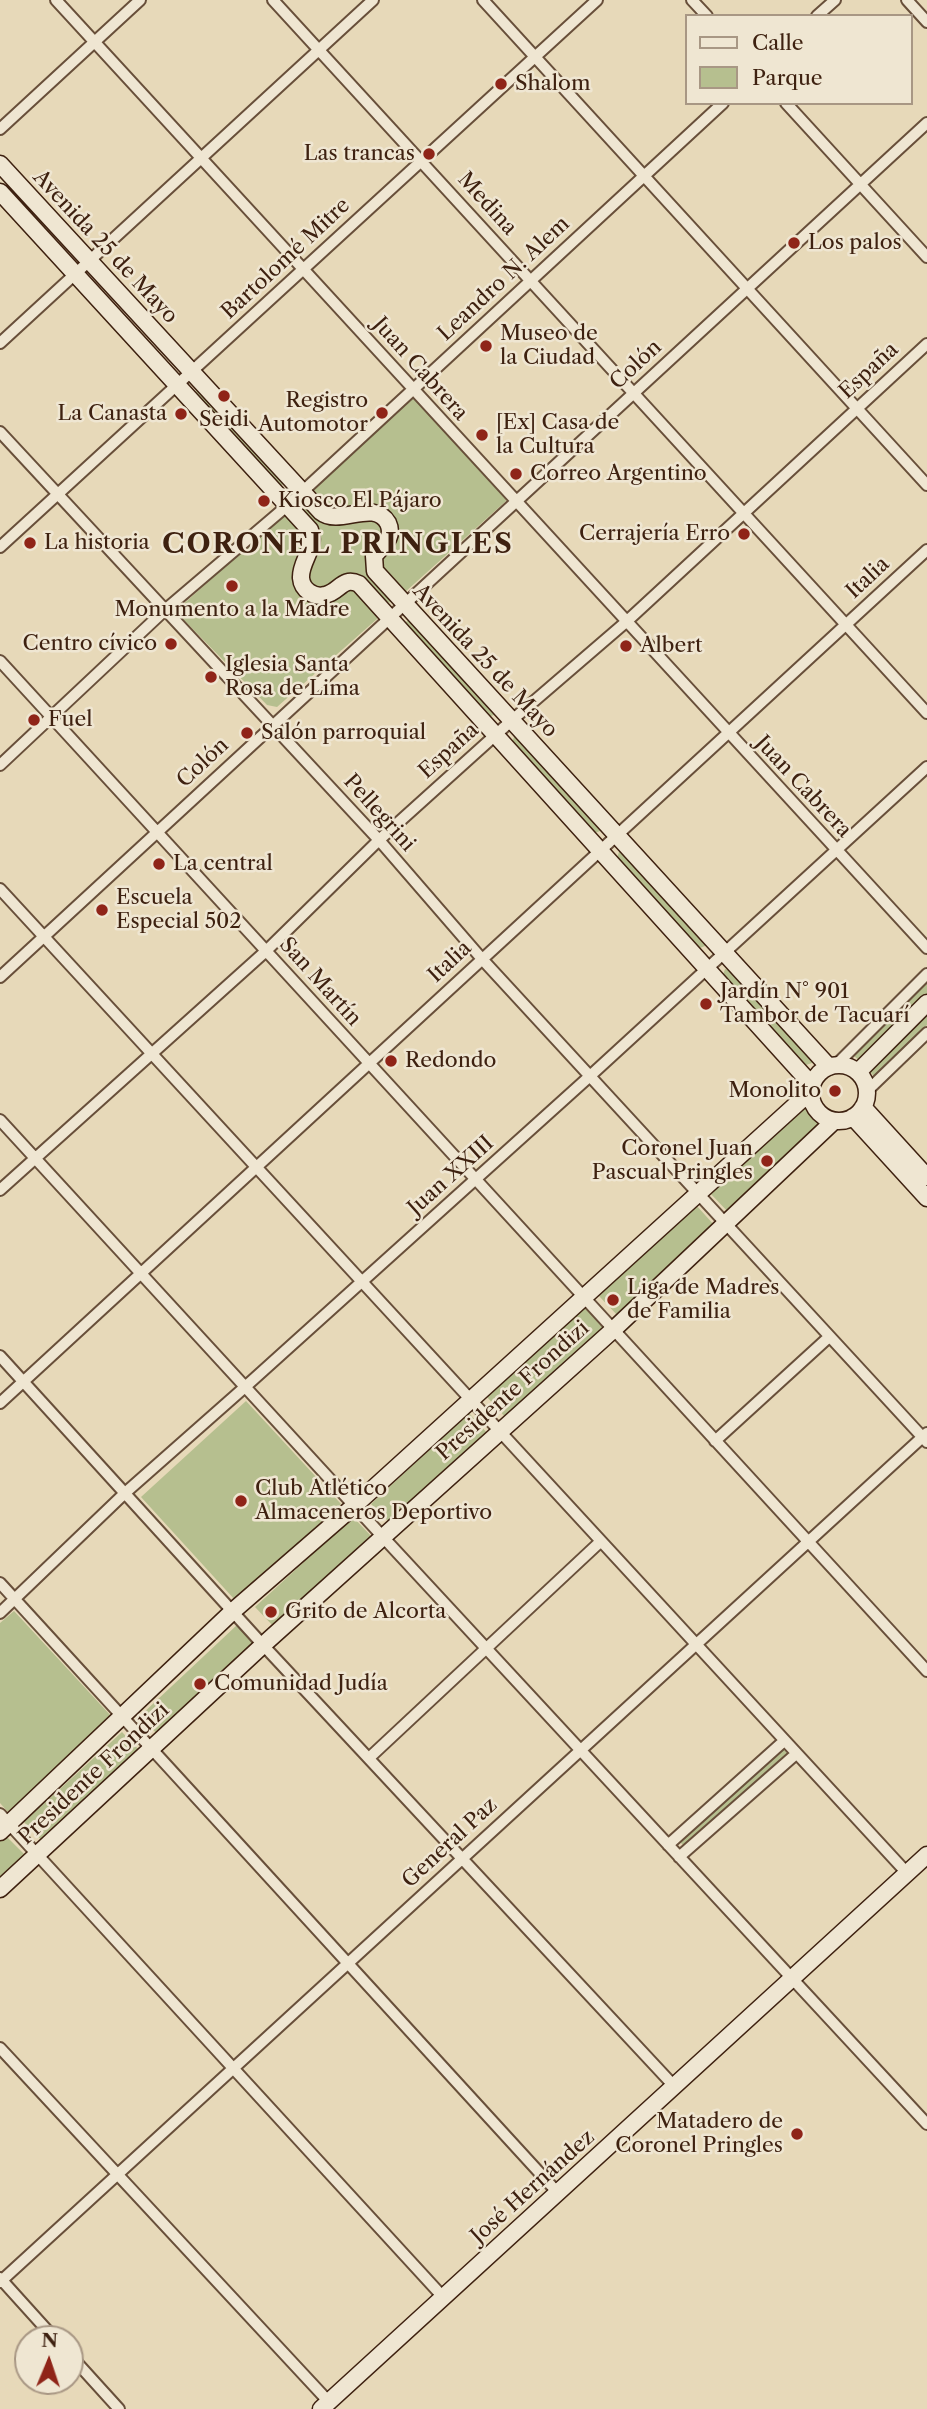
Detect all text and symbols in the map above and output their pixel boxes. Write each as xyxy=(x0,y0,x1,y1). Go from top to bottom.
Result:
legend xyxy=(685,14,913,105)
text: Calle xyxy=(752,30,804,55)
text: Parque xyxy=(752,65,823,90)
place label: Shalom xyxy=(515,71,590,97)
marker: Shalom xyxy=(493,76,509,92)
place label: Las trancas xyxy=(304,141,415,167)
marker: Las trancas xyxy=(421,146,437,162)
street label: Avenida 25 de Mayo xyxy=(27,165,183,329)
street label: Medina xyxy=(452,167,522,241)
street label: Bartolomé Mitre xyxy=(217,193,355,325)
street label: Leandro N. Alem xyxy=(433,212,575,346)
place label: Los palos xyxy=(808,230,902,256)
marker: Los palos xyxy=(786,235,802,251)
street label: Juan Cabrera xyxy=(367,312,473,426)
place label: Museo de la Ciudad xyxy=(500,321,598,371)
street label: Colón xyxy=(605,335,667,395)
street label: España xyxy=(834,337,904,405)
marker: Museo de la Ciudad xyxy=(478,338,494,354)
marker: Seidi xyxy=(216,388,232,404)
place label: Registro Automotor xyxy=(258,388,368,438)
place label: La Canasta xyxy=(58,401,167,427)
marker: Registro Automotor xyxy=(374,405,390,421)
marker: La Canasta xyxy=(173,406,189,422)
place label: Seidi xyxy=(199,407,249,433)
place label: [Ex] Casa de la Cultura xyxy=(496,410,619,460)
marker: [Ex] Casa de la Cultura xyxy=(474,427,490,443)
place label: Correo Argentino xyxy=(530,461,707,487)
marker: Correo Argentino xyxy=(508,466,524,482)
place label: Kiosco El Pájaro xyxy=(278,488,442,514)
marker: Kiosco El Pájaro xyxy=(256,493,272,509)
place label: Cerrajería Erro xyxy=(579,521,730,547)
marker: Cerrajería Erro xyxy=(736,526,752,542)
district label: CORONEL PRINGLES xyxy=(164,528,512,562)
place label: La historia xyxy=(44,530,150,556)
marker: La historia xyxy=(22,535,38,551)
street label: Italia xyxy=(841,552,895,604)
marker: Monumento a la Madre xyxy=(224,578,240,594)
street label: Avenida 25 de Mayo xyxy=(407,579,563,743)
place label: Monumento a la Madre xyxy=(115,597,349,623)
place label: Centro cívico xyxy=(23,631,157,657)
place label: Albert xyxy=(640,633,702,659)
marker: Centro cívico xyxy=(163,636,179,652)
marker: Albert xyxy=(618,638,634,654)
place label: Iglesia Santa Rosa de Lima xyxy=(225,652,360,702)
marker: Iglesia Santa Rosa de Lima xyxy=(203,669,219,685)
place label: Fuel xyxy=(48,707,93,733)
marker: Fuel xyxy=(26,712,42,728)
street label: España xyxy=(414,718,484,784)
place label: Salón parroquial xyxy=(261,720,426,746)
marker: Salón parroquial xyxy=(239,725,255,741)
street label: Juan Cabrera xyxy=(749,731,857,843)
street label: Colón xyxy=(172,733,234,793)
street label: Pellegrini xyxy=(338,769,420,857)
place label: La central xyxy=(173,851,273,877)
marker: La central xyxy=(151,856,167,872)
place label: Escuela Especial 502 xyxy=(116,885,241,935)
marker: Escuela Especial 502 xyxy=(94,902,110,918)
street label: San Martín xyxy=(274,933,366,1031)
street label: Italia xyxy=(423,936,477,988)
place label: Jardín N° 901 Tambor de Tacuarí xyxy=(720,979,910,1029)
marker: Jardín N° 901 Tambor de Tacuarí xyxy=(698,996,714,1012)
place label: Redondo xyxy=(405,1048,496,1074)
marker: Redondo xyxy=(383,1053,399,1069)
place label: Monolito xyxy=(728,1078,821,1104)
marker: Monolito xyxy=(827,1083,843,1099)
street label: Juan XXIII xyxy=(403,1131,499,1221)
place label: Coronel Juan Pascual Pringles xyxy=(592,1136,753,1186)
marker: Coronel Juan Pascual Pringles xyxy=(759,1153,775,1169)
place label: Liga de Madres de Familia xyxy=(627,1275,779,1325)
marker: Liga de Madres de Familia xyxy=(605,1292,621,1308)
street label: Presidente Frondizi xyxy=(431,1316,595,1466)
place label: Club Atlético Almaceneros Deportivo xyxy=(255,1476,492,1526)
marker: Club Atlético Almaceneros Deportivo xyxy=(233,1493,249,1509)
place label: Grito de Alcorta xyxy=(285,1599,446,1625)
marker: Grito de Alcorta xyxy=(263,1604,279,1620)
place label: Comunidad Judía xyxy=(214,1671,388,1697)
marker: Comunidad Judía xyxy=(192,1676,208,1692)
street label: Presidente Frondizi xyxy=(13,1698,175,1850)
street label: General Paz xyxy=(397,1793,503,1893)
place label: Matadero de Coronel Pringles xyxy=(615,2109,783,2159)
street label: José Hernández xyxy=(466,2125,600,2249)
marker: Matadero de Coronel Pringles xyxy=(789,2126,805,2142)
north arrow xyxy=(14,2325,84,2395)
text: N xyxy=(41,2329,58,2352)

